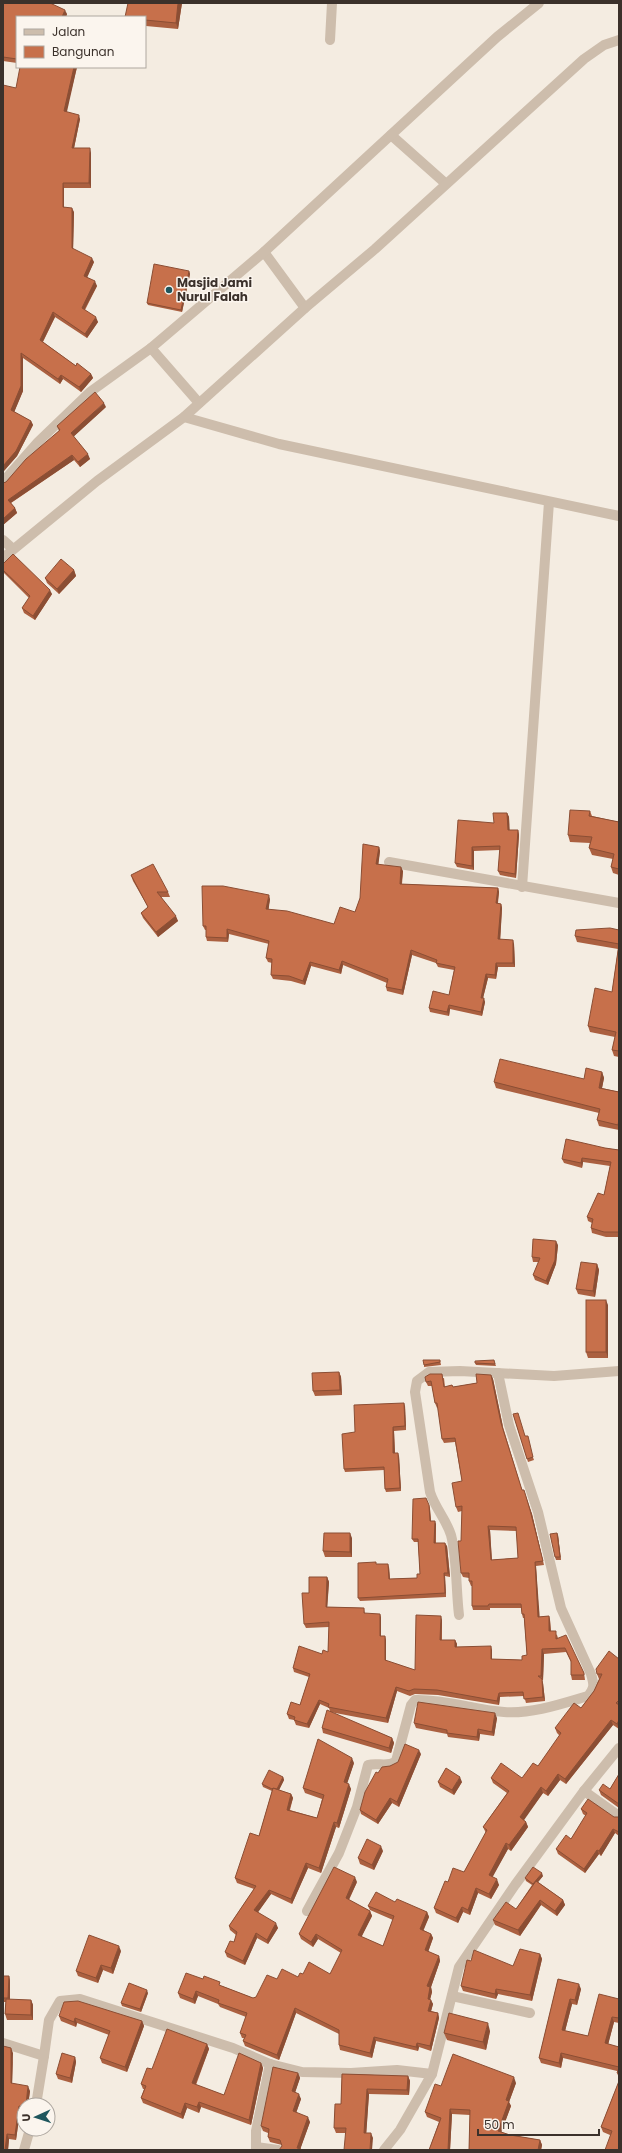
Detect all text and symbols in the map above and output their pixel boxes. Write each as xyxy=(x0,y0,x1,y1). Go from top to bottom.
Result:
legend xyxy=(16,16,146,68)
text: Jalan xyxy=(52,23,85,40)
text: Bangunan xyxy=(52,43,114,60)
place label: Masjid Jami Nurul Falah xyxy=(177,274,252,305)
marker: Masjid Jami Nurul Falah xyxy=(164,285,174,295)
north arrow xyxy=(16,2097,56,2137)
scale bar xyxy=(478,2111,599,2137)
text: U xyxy=(18,2113,34,2122)
text: 50 m xyxy=(484,2116,515,2133)

